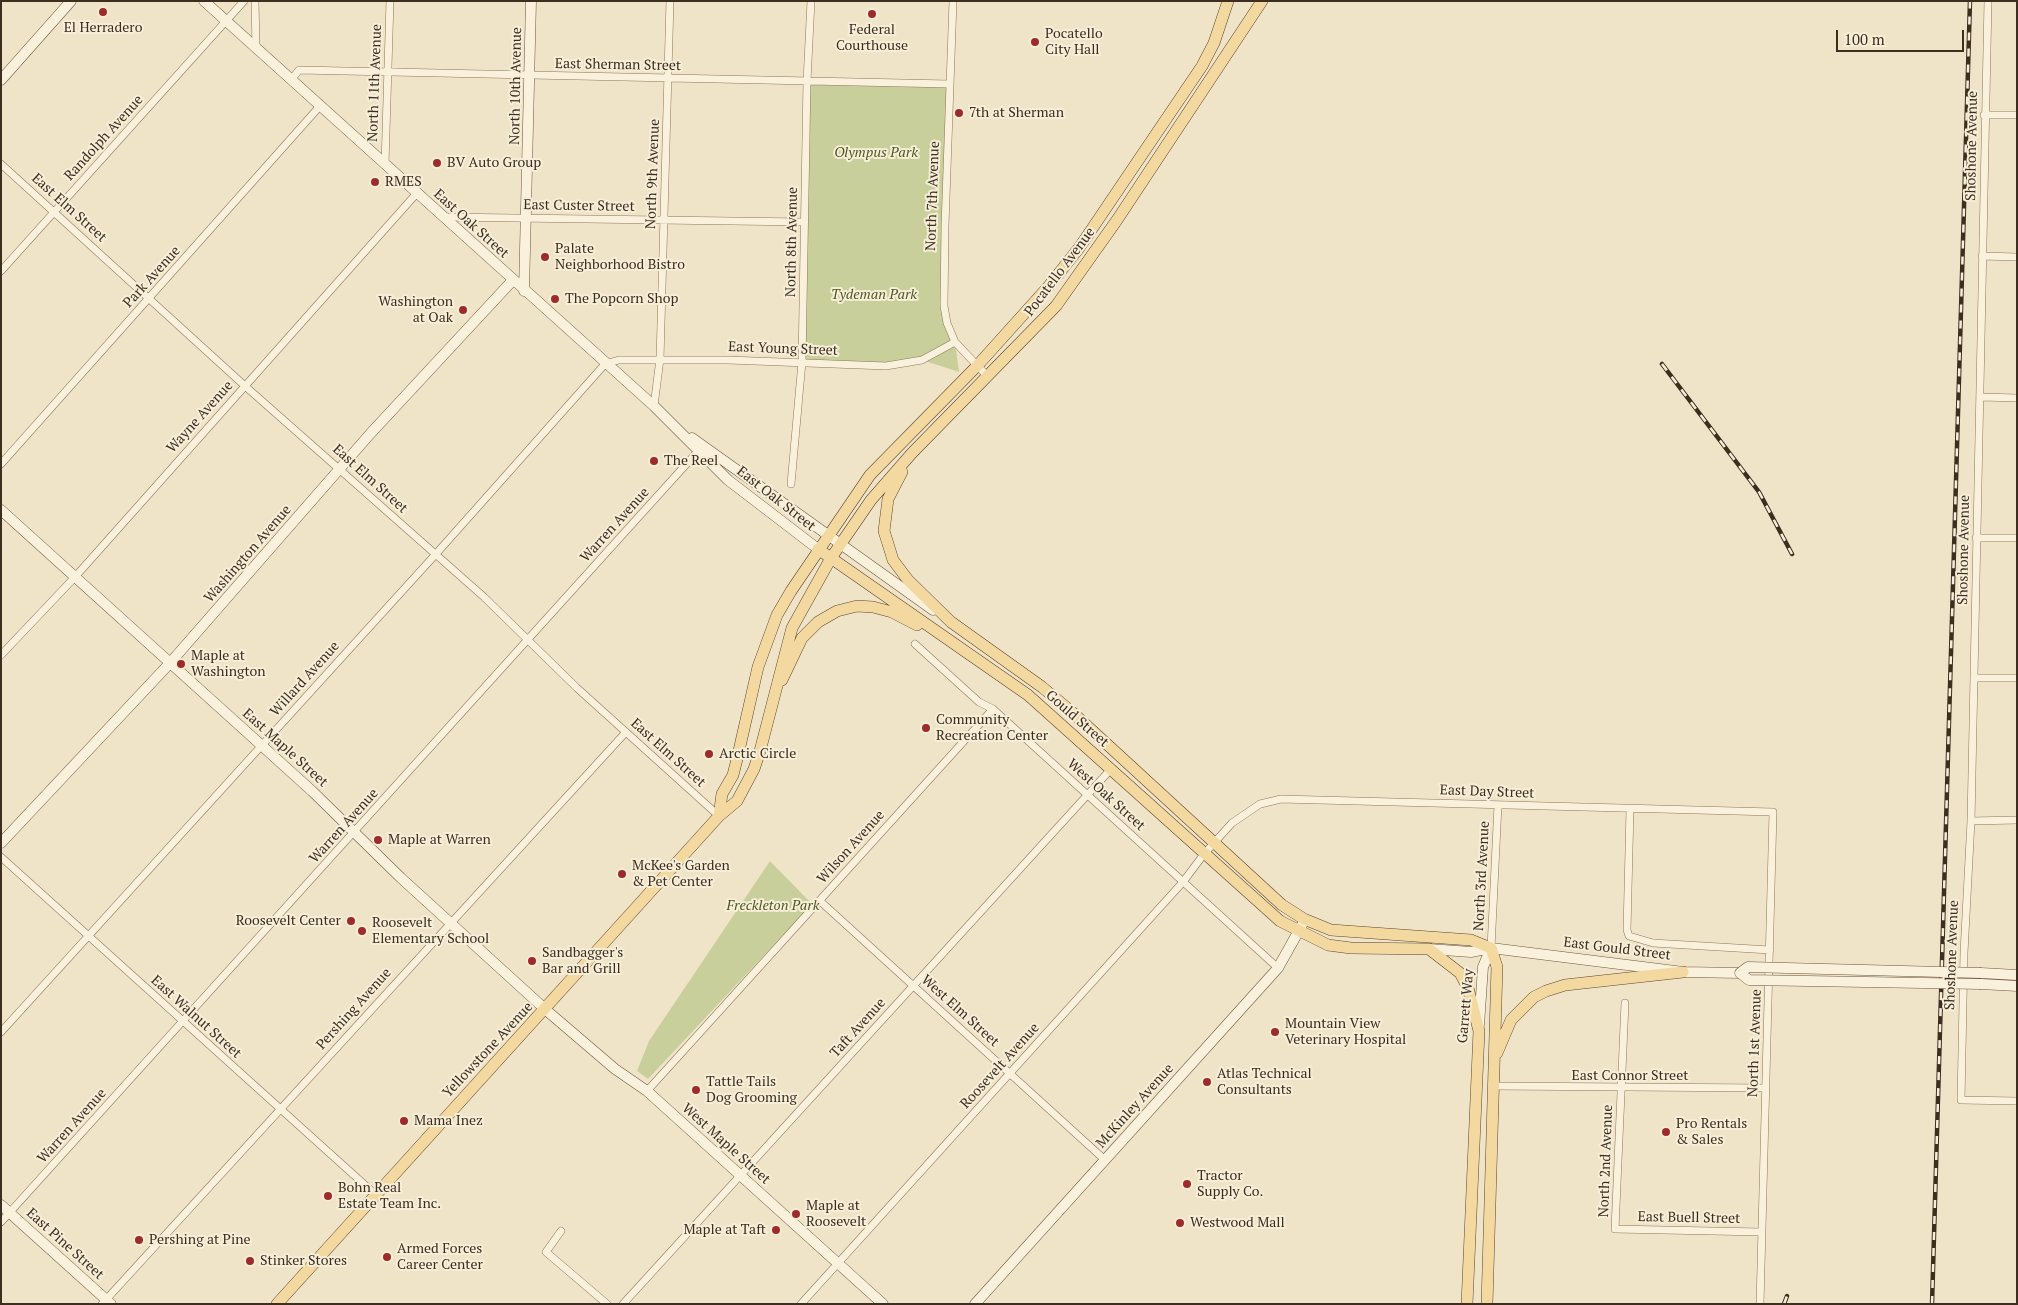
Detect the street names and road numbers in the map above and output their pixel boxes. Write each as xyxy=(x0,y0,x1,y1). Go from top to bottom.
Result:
street label: North 11th Avenue xyxy=(365,24,385,142)
street label: North 10th Avenue xyxy=(507,27,525,145)
street label: East Sherman Street xyxy=(555,55,681,75)
street label: Shoshone Avenue xyxy=(1963,91,1981,201)
street label: Randolph Avenue xyxy=(61,92,147,184)
street label: North 9th Avenue xyxy=(643,119,663,229)
street label: North 7th Avenue xyxy=(923,141,943,251)
street label: East Elm Street xyxy=(28,170,110,246)
street label: East Oak Street xyxy=(430,186,512,262)
street label: North 8th Avenue xyxy=(783,187,801,297)
street label: East Custer Street xyxy=(523,197,635,215)
street label: Pocatello Avenue xyxy=(1021,224,1099,320)
street label: Park Avenue xyxy=(120,243,184,311)
street label: East Young Street xyxy=(728,339,838,359)
street label: Wayne Avenue xyxy=(163,378,237,456)
street label: East Elm Street xyxy=(329,441,411,517)
street label: East Oak Street xyxy=(733,463,819,535)
street label: Warren Avenue xyxy=(577,484,653,566)
street label: Shoshone Avenue xyxy=(1955,495,1973,605)
street label: Washington Avenue xyxy=(201,502,295,606)
street label: Willard Avenue xyxy=(267,638,343,720)
street label: Gould Street xyxy=(1042,687,1112,751)
street label: East Maple Street xyxy=(239,705,331,791)
street label: East Elm Street xyxy=(627,715,709,791)
street label: West Oak Street xyxy=(1063,756,1149,834)
street label: East Day Street xyxy=(1439,782,1535,802)
street label: Warren Avenue xyxy=(306,785,382,867)
street label: Wilson Avenue xyxy=(814,807,888,887)
street label: North 3rd Avenue xyxy=(1471,821,1493,931)
street label: Shoshone Avenue xyxy=(1942,900,1962,1010)
street label: East Gould Street xyxy=(1562,934,1672,964)
street label: Pershing Avenue xyxy=(313,965,395,1053)
street label: Garrett Way xyxy=(1454,968,1478,1044)
street label: East Walnut Street xyxy=(147,972,245,1062)
street label: West Elm Street xyxy=(918,972,1002,1050)
street label: North 1st Avenue xyxy=(1745,989,1765,1097)
street label: Taft Avenue xyxy=(827,995,889,1061)
street label: Yellowstone Avenue xyxy=(439,999,537,1101)
street label: Roosevelt Avenue xyxy=(957,1020,1043,1112)
street label: McKinley Avenue xyxy=(1093,1060,1177,1152)
street label: East Connor Street xyxy=(1572,1068,1688,1084)
street label: Warren Avenue xyxy=(34,1085,110,1167)
street label: West Maple Street xyxy=(678,1100,774,1188)
street label: North 2nd Avenue xyxy=(1596,1104,1616,1218)
street label: East Pine Street xyxy=(23,1205,107,1283)
street label: East Buell Street xyxy=(1637,1209,1741,1227)

